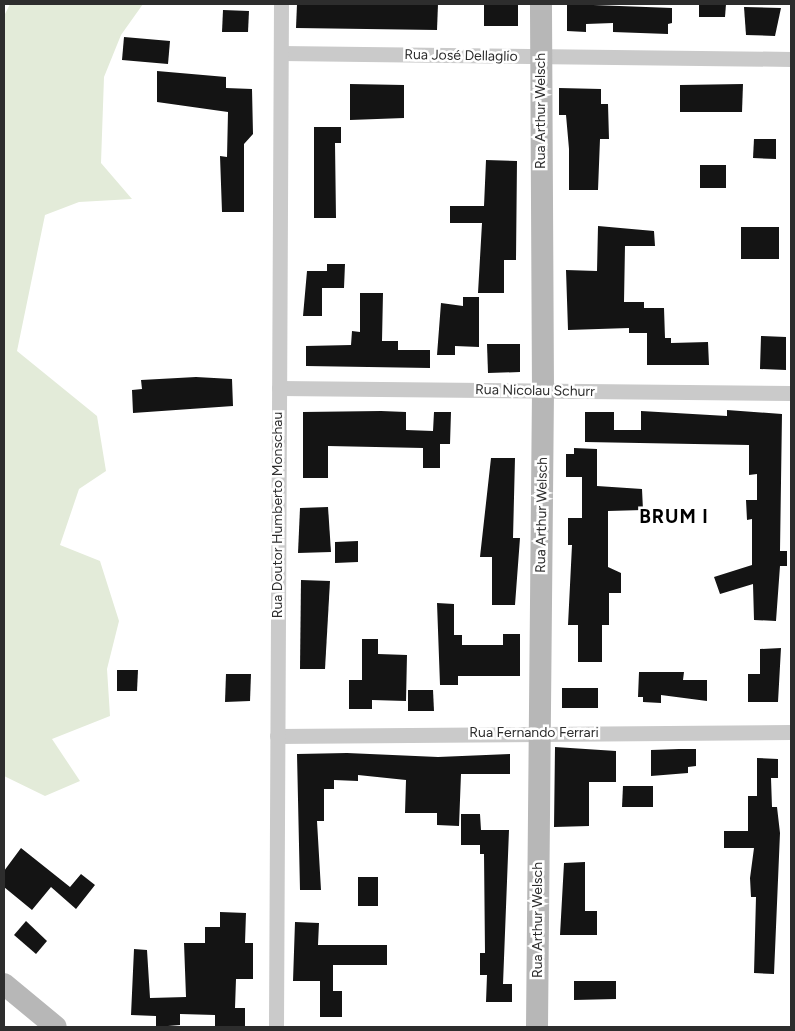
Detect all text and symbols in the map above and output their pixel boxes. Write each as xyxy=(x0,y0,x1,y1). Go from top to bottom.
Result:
street label: Rua José Dellaglio xyxy=(404,47,518,65)
street label: Rua Arthur Welsch xyxy=(533,53,549,169)
street label: Rua Nicolau Schurr xyxy=(475,382,595,400)
street label: Rua Doutor Humberto Monschau xyxy=(270,412,286,618)
street label: Rua Arthur Welsch xyxy=(533,457,551,573)
district label: BRUM I xyxy=(638,506,710,528)
street label: Rua Fernando Ferrari xyxy=(469,725,599,741)
street label: Rua Arthur Welsch xyxy=(530,862,546,978)

